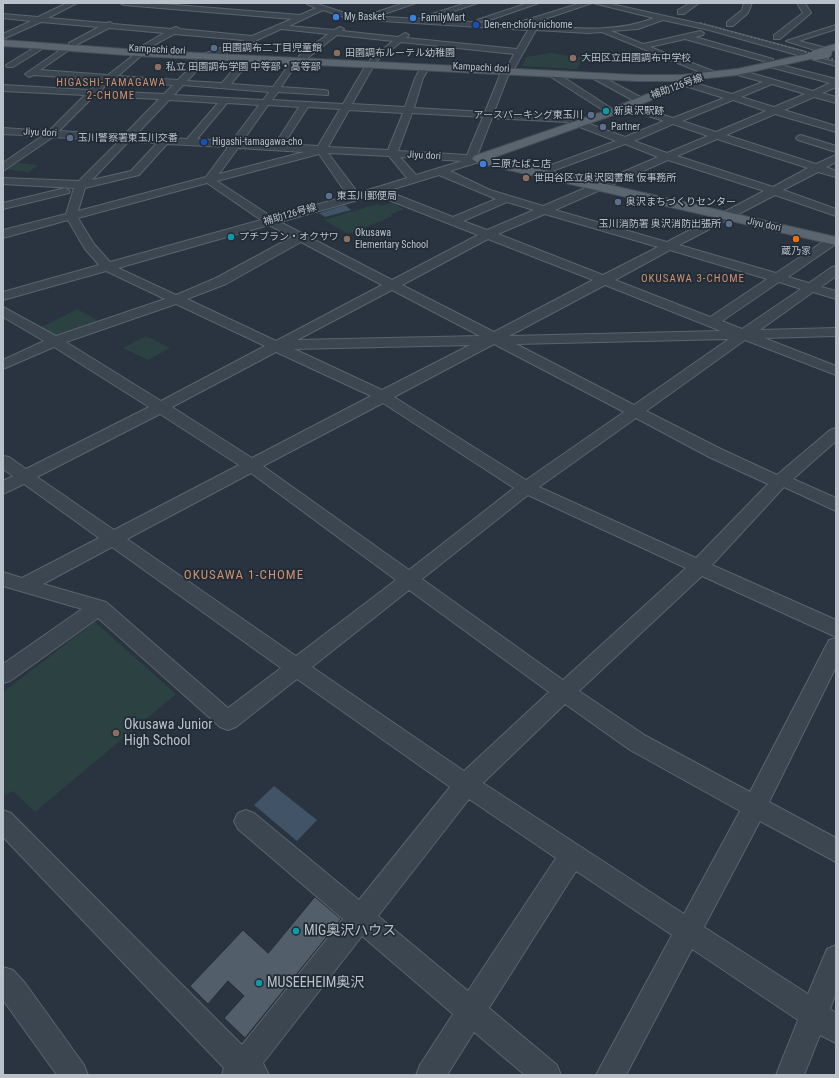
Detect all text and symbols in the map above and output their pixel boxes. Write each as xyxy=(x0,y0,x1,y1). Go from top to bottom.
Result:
place label: My Basket xyxy=(344,11,385,23)
marker: My Basket xyxy=(331,12,341,22)
place label: FamilyMart xyxy=(421,12,465,24)
marker: FamilyMart xyxy=(408,13,418,23)
place label: Den-en-chofu-nichome xyxy=(484,19,573,31)
marker: Den-en-chofu-nichome xyxy=(471,20,481,30)
place label: 田園調布二丁目児童館 xyxy=(222,42,322,54)
street label: Kampachi dori xyxy=(128,43,186,57)
marker: 田園調布二丁目児童館 xyxy=(209,43,219,53)
place label: 田園調布ルーテル幼稚園 xyxy=(345,47,455,59)
marker: 田園調布ルーテル幼稚園 xyxy=(332,48,342,58)
place label: 大田区立田園調布中学校 xyxy=(581,52,691,64)
marker: 大田区立田園調布中学校 xyxy=(568,53,578,63)
place label: 私立 田園調布学園 中等部・高等部 xyxy=(166,61,321,73)
street label: Kampachi dori xyxy=(452,61,510,75)
marker: 私立 田園調布学園 中等部・高等部 xyxy=(153,62,163,72)
street label: 補助126号線 xyxy=(649,72,705,102)
district label: HIGASHI-TAMAGAWA 2-CHOME xyxy=(56,76,166,102)
place label: 新奥沢駅跡 xyxy=(614,105,664,117)
marker: 新奥沢駅跡 xyxy=(601,106,611,116)
place label: アースパーキング東玉川 xyxy=(474,109,583,121)
marker: アースパーキング東玉川 xyxy=(586,110,596,120)
place label: Partner xyxy=(611,121,640,133)
marker: Partner xyxy=(598,122,608,132)
street label: Jiyu dori xyxy=(23,126,57,140)
place label: 玉川警察署東玉川交番 xyxy=(78,132,178,144)
marker: 玉川警察署東玉川交番 xyxy=(65,133,75,143)
place label: Higashi-tamagawa-cho xyxy=(212,136,302,148)
marker: Higashi-tamagawa-cho xyxy=(199,137,209,147)
street label: Jiyu dori xyxy=(407,149,441,163)
place label: 三原たばこ店 xyxy=(491,158,551,170)
marker: 三原たばこ店 xyxy=(478,159,488,169)
place label: 世田谷区立奥沢図書館 仮事務所 xyxy=(534,172,676,184)
marker: 世田谷区立奥沢図書館 仮事務所 xyxy=(521,173,531,183)
place label: 東玉川郵便局 xyxy=(337,190,397,202)
marker: 東玉川郵便局 xyxy=(324,191,334,201)
place label: 奥沢まちづくりセンター xyxy=(626,196,736,208)
marker: 奥沢まちづくりセンター xyxy=(613,197,623,207)
street label: 補助126号線 xyxy=(262,202,318,228)
street label: Jiyu dori xyxy=(746,215,782,235)
place label: 玉川消防署 奥沢消防出張所 xyxy=(599,218,721,230)
marker: 玉川消防署 奥沢消防出張所 xyxy=(724,219,734,229)
place label: Okusawa Elementary School xyxy=(355,227,428,250)
place label: プチブラン・オクサワ xyxy=(239,231,339,243)
marker: プチブラン・オクサワ xyxy=(226,232,236,242)
marker: Okusawa Elementary School xyxy=(342,234,352,244)
marker: 蔵乃家 xyxy=(791,234,801,244)
place label: 蔵乃家 xyxy=(781,245,811,257)
district label: OKUSAWA 3-CHOME xyxy=(641,272,745,286)
district label: OKUSAWA 1-CHOME xyxy=(184,568,304,584)
place label: Okusawa Junior High School xyxy=(124,717,212,750)
marker: Okusawa Junior High School xyxy=(111,728,121,738)
place label: MIG奥沢ハウス xyxy=(304,923,396,939)
marker: MIG奥沢ハウス xyxy=(291,926,301,936)
place label: MUSEEHEIM奥沢 xyxy=(267,975,364,991)
marker: MUSEEHEIM奥沢 xyxy=(254,978,264,988)

